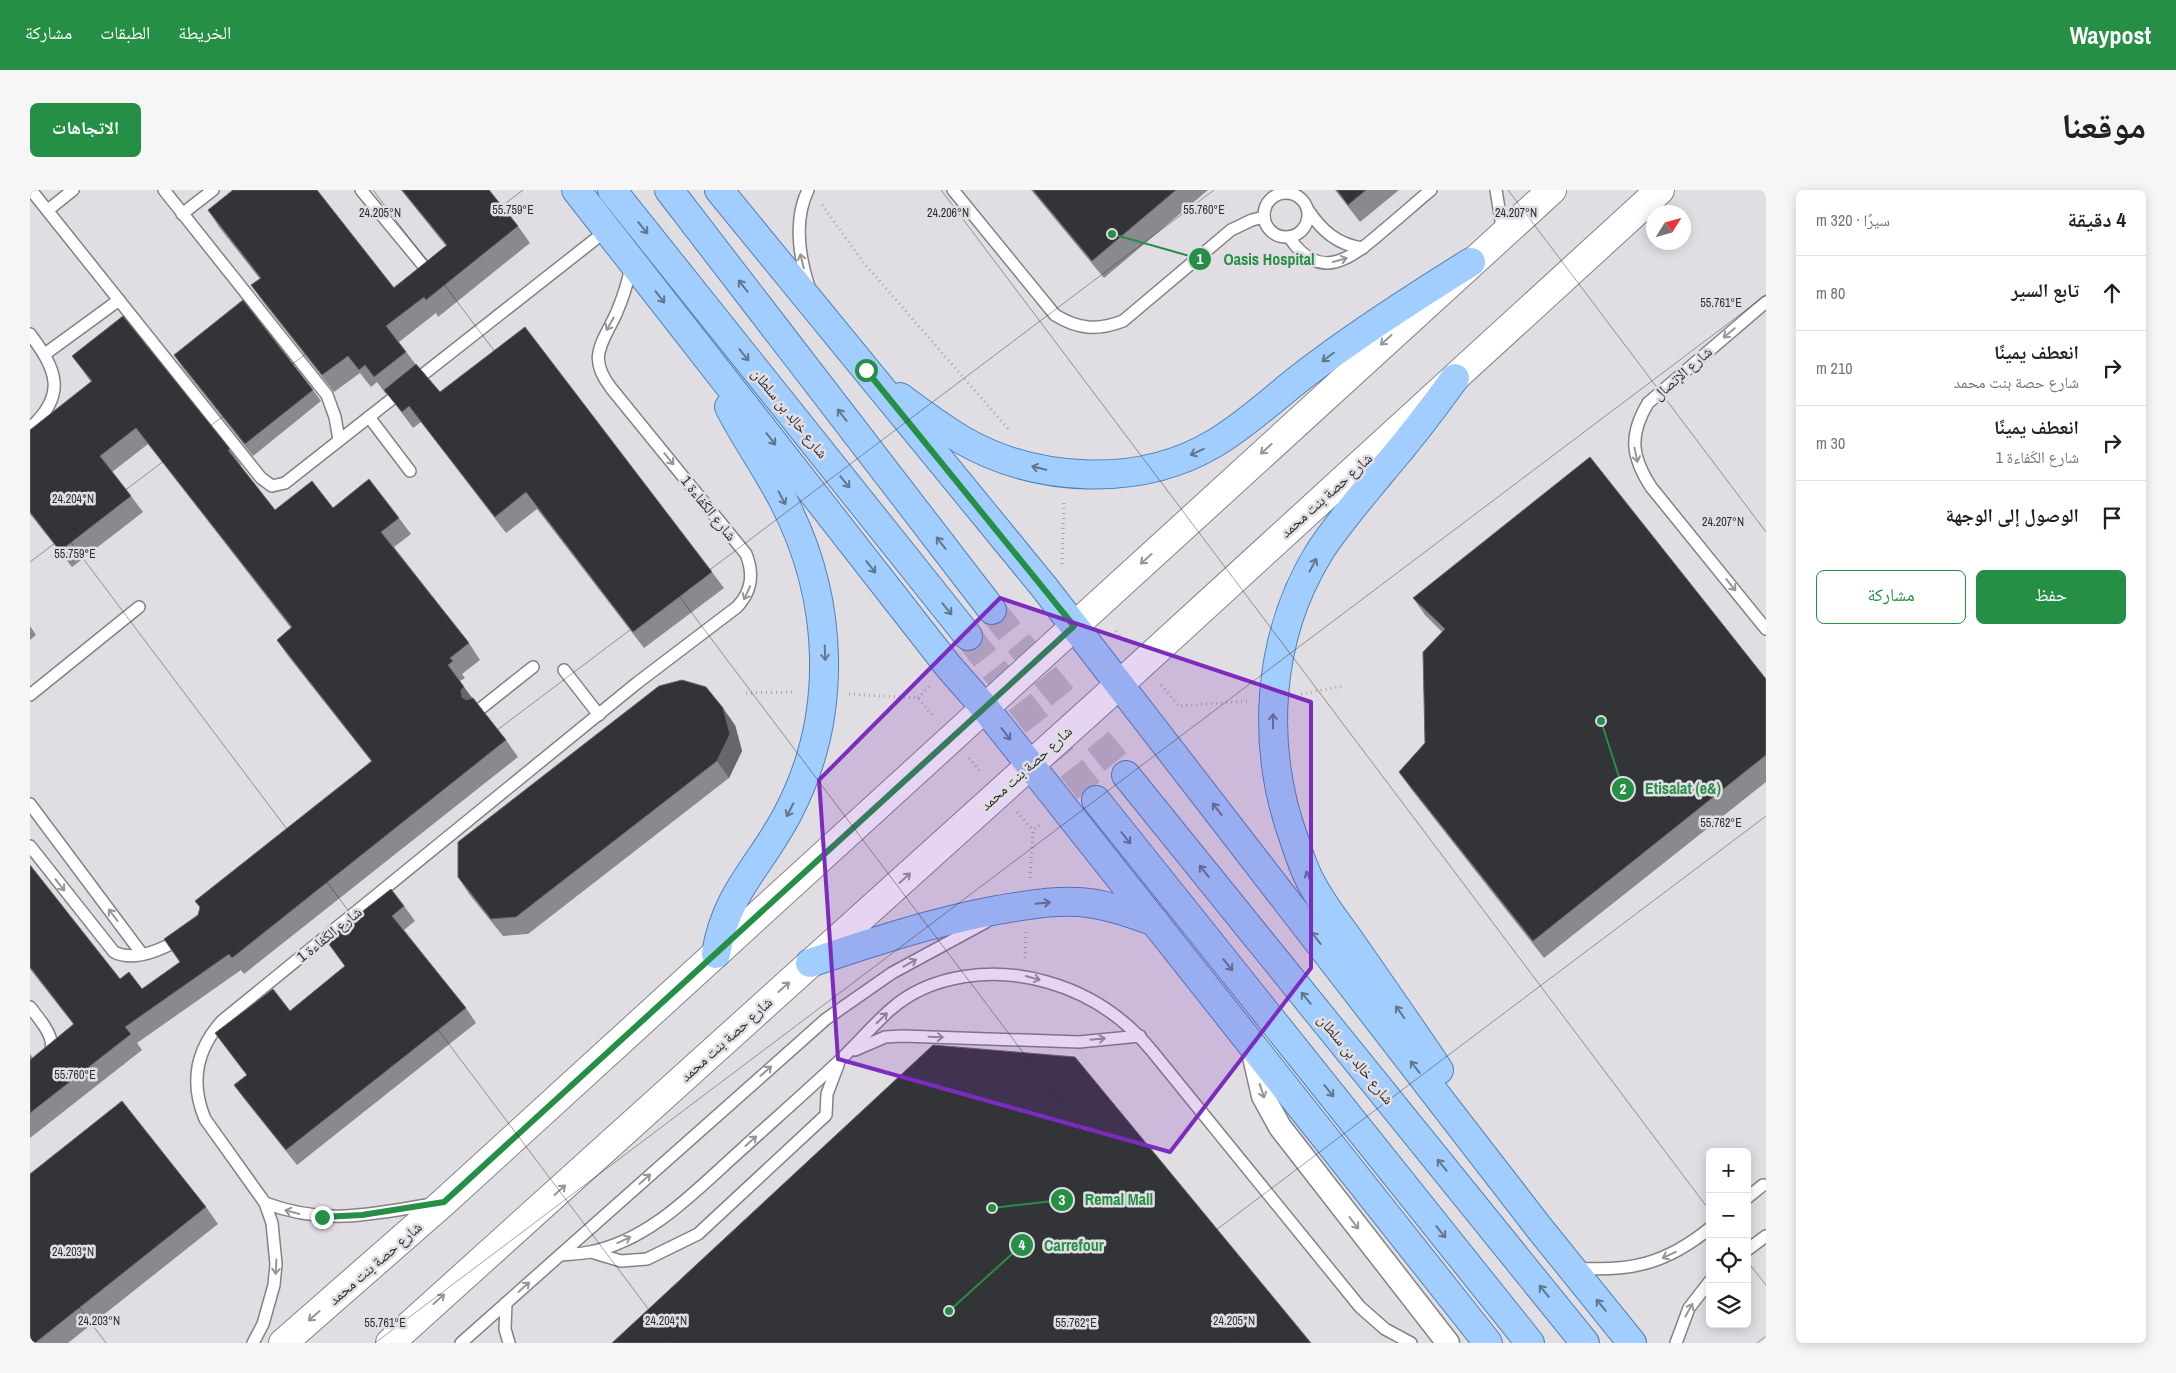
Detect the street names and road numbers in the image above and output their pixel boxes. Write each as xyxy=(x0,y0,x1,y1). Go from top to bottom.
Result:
street label: شارع الإتصال xyxy=(1648,341,1716,405)
street label: شارع خالِد بن سلطان xyxy=(747,363,833,463)
street label: شارع حصة بنت محمد xyxy=(1275,448,1377,542)
street label: شارع الكَفاءة 1 xyxy=(676,471,742,545)
street label: شارع حصة بنت محمد xyxy=(975,721,1077,815)
street label: شارع الكَفاءة 1 xyxy=(292,901,366,967)
street label: شارع حصة بنت محمد xyxy=(675,992,777,1086)
street label: شارع خالِد بن سلطان xyxy=(1313,1009,1399,1109)
street label: شارع حصة بنت محمد xyxy=(324,1216,426,1310)

